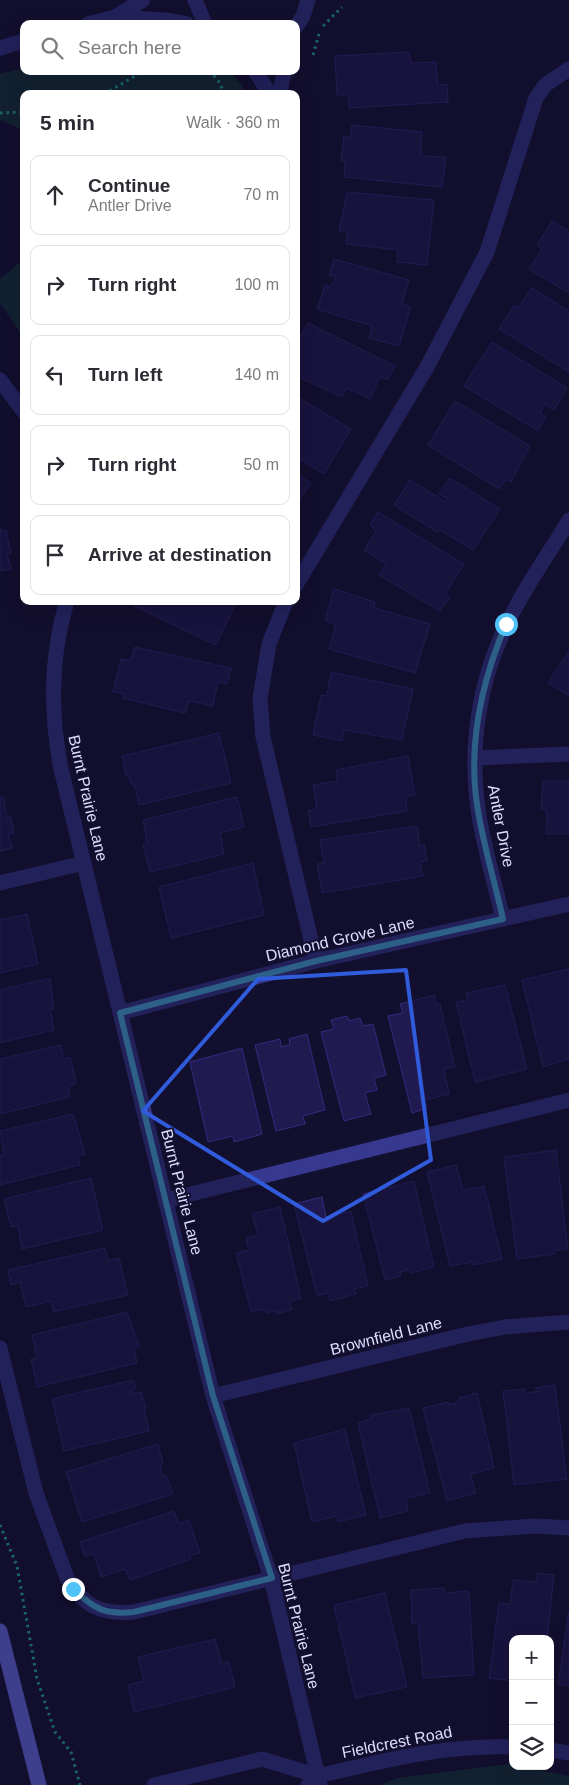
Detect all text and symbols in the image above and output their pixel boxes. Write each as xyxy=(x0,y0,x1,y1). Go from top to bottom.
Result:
search box xyxy=(20,20,300,75)
icon: search xyxy=(38,34,66,62)
text: Search here xyxy=(78,37,182,58)
text: 5 min xyxy=(40,111,95,134)
text: Walk · 360 m xyxy=(186,114,280,131)
text: Continue xyxy=(88,175,170,196)
icon: ahead xyxy=(41,181,69,209)
text: 70 m xyxy=(243,186,279,203)
text: Antler Drive xyxy=(88,197,172,214)
icon: right xyxy=(41,271,69,299)
text: Turn right xyxy=(88,274,176,295)
text: 100 m xyxy=(235,276,279,293)
icon: left xyxy=(41,361,69,389)
text: Turn left xyxy=(88,364,163,385)
text: 140 m xyxy=(235,366,279,383)
icon: right xyxy=(41,451,69,479)
text: Turn right xyxy=(88,454,176,475)
text: 50 m xyxy=(243,456,279,473)
icon: arrive xyxy=(41,541,69,569)
text: Arrive at destination xyxy=(88,544,272,565)
route start xyxy=(495,613,518,636)
street label: Burnt Prairie Lane xyxy=(65,733,111,863)
street label: Antler Drive xyxy=(485,783,517,869)
street label: Diamond Grove Lane xyxy=(264,914,416,964)
street label: Burnt Prairie Lane xyxy=(158,1127,206,1257)
street label: Brownfield Lane xyxy=(328,1314,444,1358)
street label: Burnt Prairie Lane xyxy=(275,1561,323,1691)
route end xyxy=(62,1578,85,1601)
map controls xyxy=(509,1635,554,1770)
button: + xyxy=(509,1635,554,1680)
button: − xyxy=(509,1680,554,1725)
street label: Fieldcrest Road xyxy=(340,1723,454,1761)
button: layers xyxy=(509,1725,554,1770)

